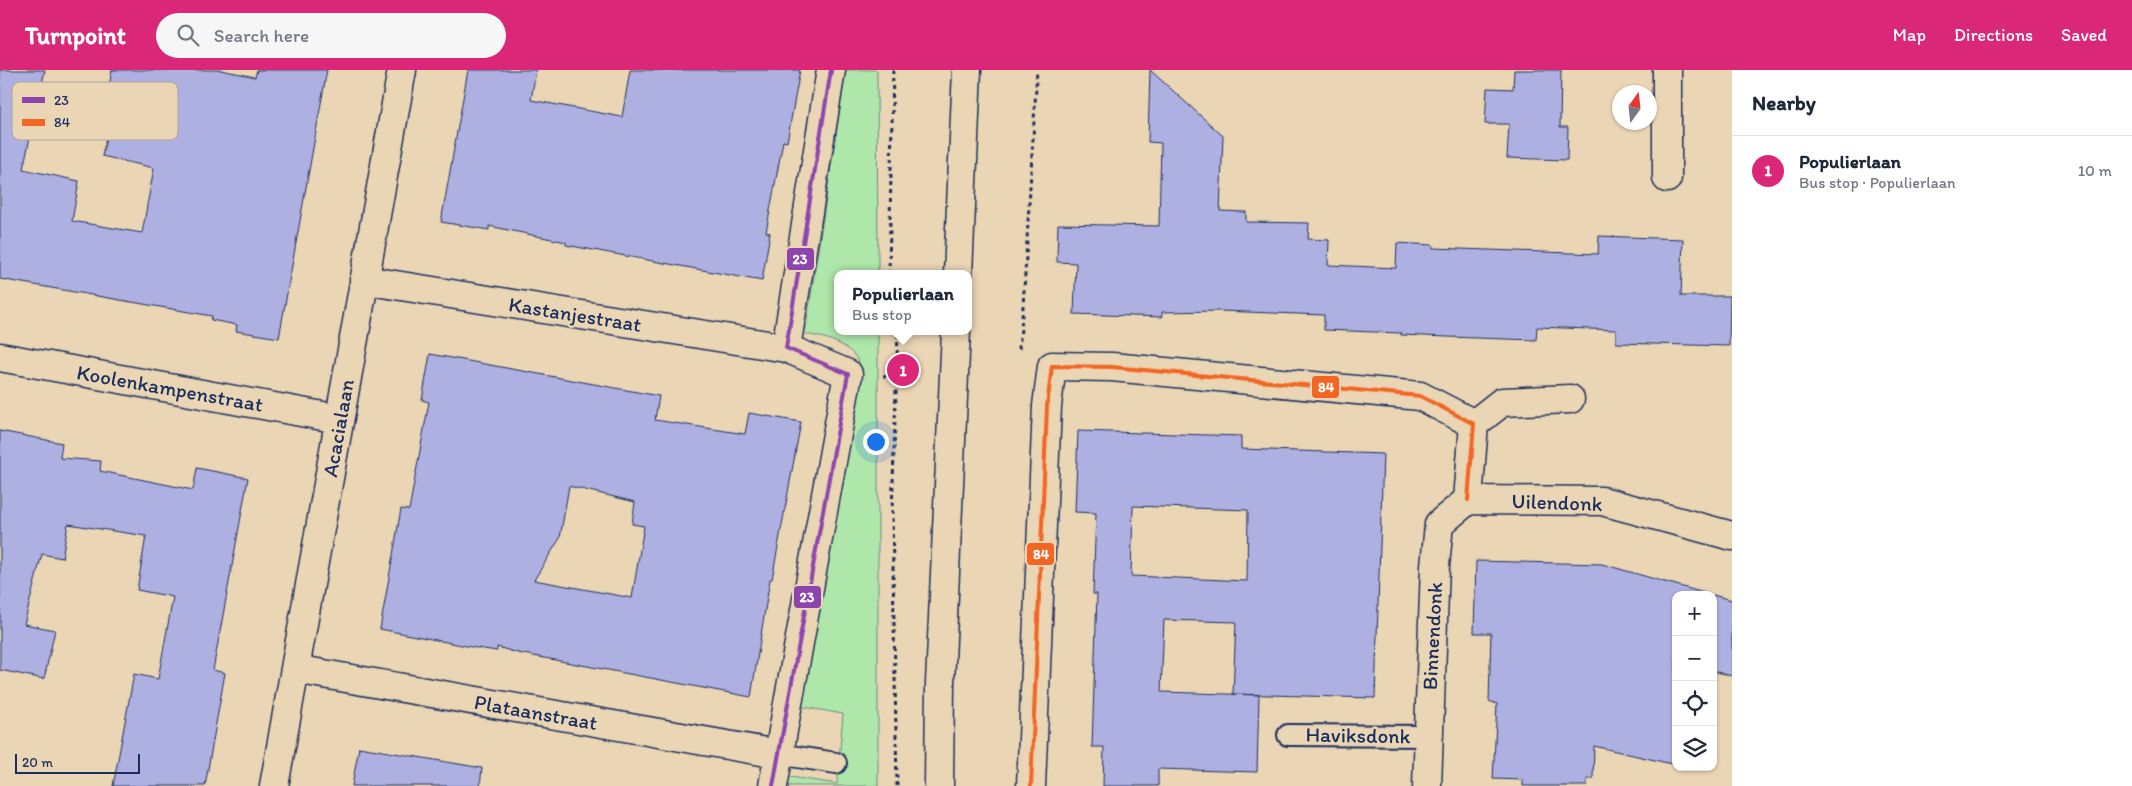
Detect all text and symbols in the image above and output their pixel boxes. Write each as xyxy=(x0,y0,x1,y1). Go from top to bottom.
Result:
search box xyxy=(156,13,506,58)
text: Turnpoint xyxy=(25,21,126,50)
icon: search xyxy=(174,21,202,49)
text: Search here xyxy=(214,24,309,47)
text: Map xyxy=(1893,24,1926,46)
text: Directions xyxy=(1954,24,2033,46)
text: Saved xyxy=(2061,24,2107,46)
legend xyxy=(12,82,178,140)
north arrow xyxy=(1612,85,1657,130)
text: Nearby xyxy=(1752,90,1816,115)
text: 23 xyxy=(54,92,69,109)
text: 84 xyxy=(54,114,71,131)
text: Populierlaan xyxy=(1799,150,1901,173)
text: 1 xyxy=(1764,161,1772,180)
text: 10 m xyxy=(2078,161,2112,180)
text: Bus stop · Populierlaan xyxy=(1799,173,1956,192)
line badge: 23 xyxy=(786,247,815,271)
text: 23 xyxy=(793,251,808,268)
popup xyxy=(834,270,972,335)
text: Populierlaan xyxy=(852,282,954,305)
street label: Kastanjestraat xyxy=(507,291,643,337)
text: Bus stop xyxy=(852,305,912,324)
pin: 1 xyxy=(887,351,919,389)
street label: Koolenkampenstraat xyxy=(75,359,265,417)
line badge: 84 xyxy=(1311,375,1340,399)
street label: Acacialaan xyxy=(317,377,359,479)
text: 84 xyxy=(1318,379,1335,396)
your location xyxy=(863,429,889,455)
street label: Uilendonk xyxy=(1511,488,1603,516)
line badge: 84 xyxy=(1026,542,1055,566)
text: 84 xyxy=(1033,546,1050,563)
street label: Binnendonk xyxy=(1417,581,1447,691)
line badge: 23 xyxy=(793,585,822,609)
text: 23 xyxy=(800,589,815,606)
map controls xyxy=(1672,591,1717,771)
button: + xyxy=(1672,591,1717,636)
button: − xyxy=(1672,636,1717,681)
button: locate xyxy=(1672,681,1717,726)
street label: Plataanstraat xyxy=(472,689,600,735)
street label: Haviksdonk xyxy=(1305,722,1411,748)
button: layers xyxy=(1672,726,1717,771)
scale bar xyxy=(15,751,140,774)
text: 20 m xyxy=(22,754,53,771)

